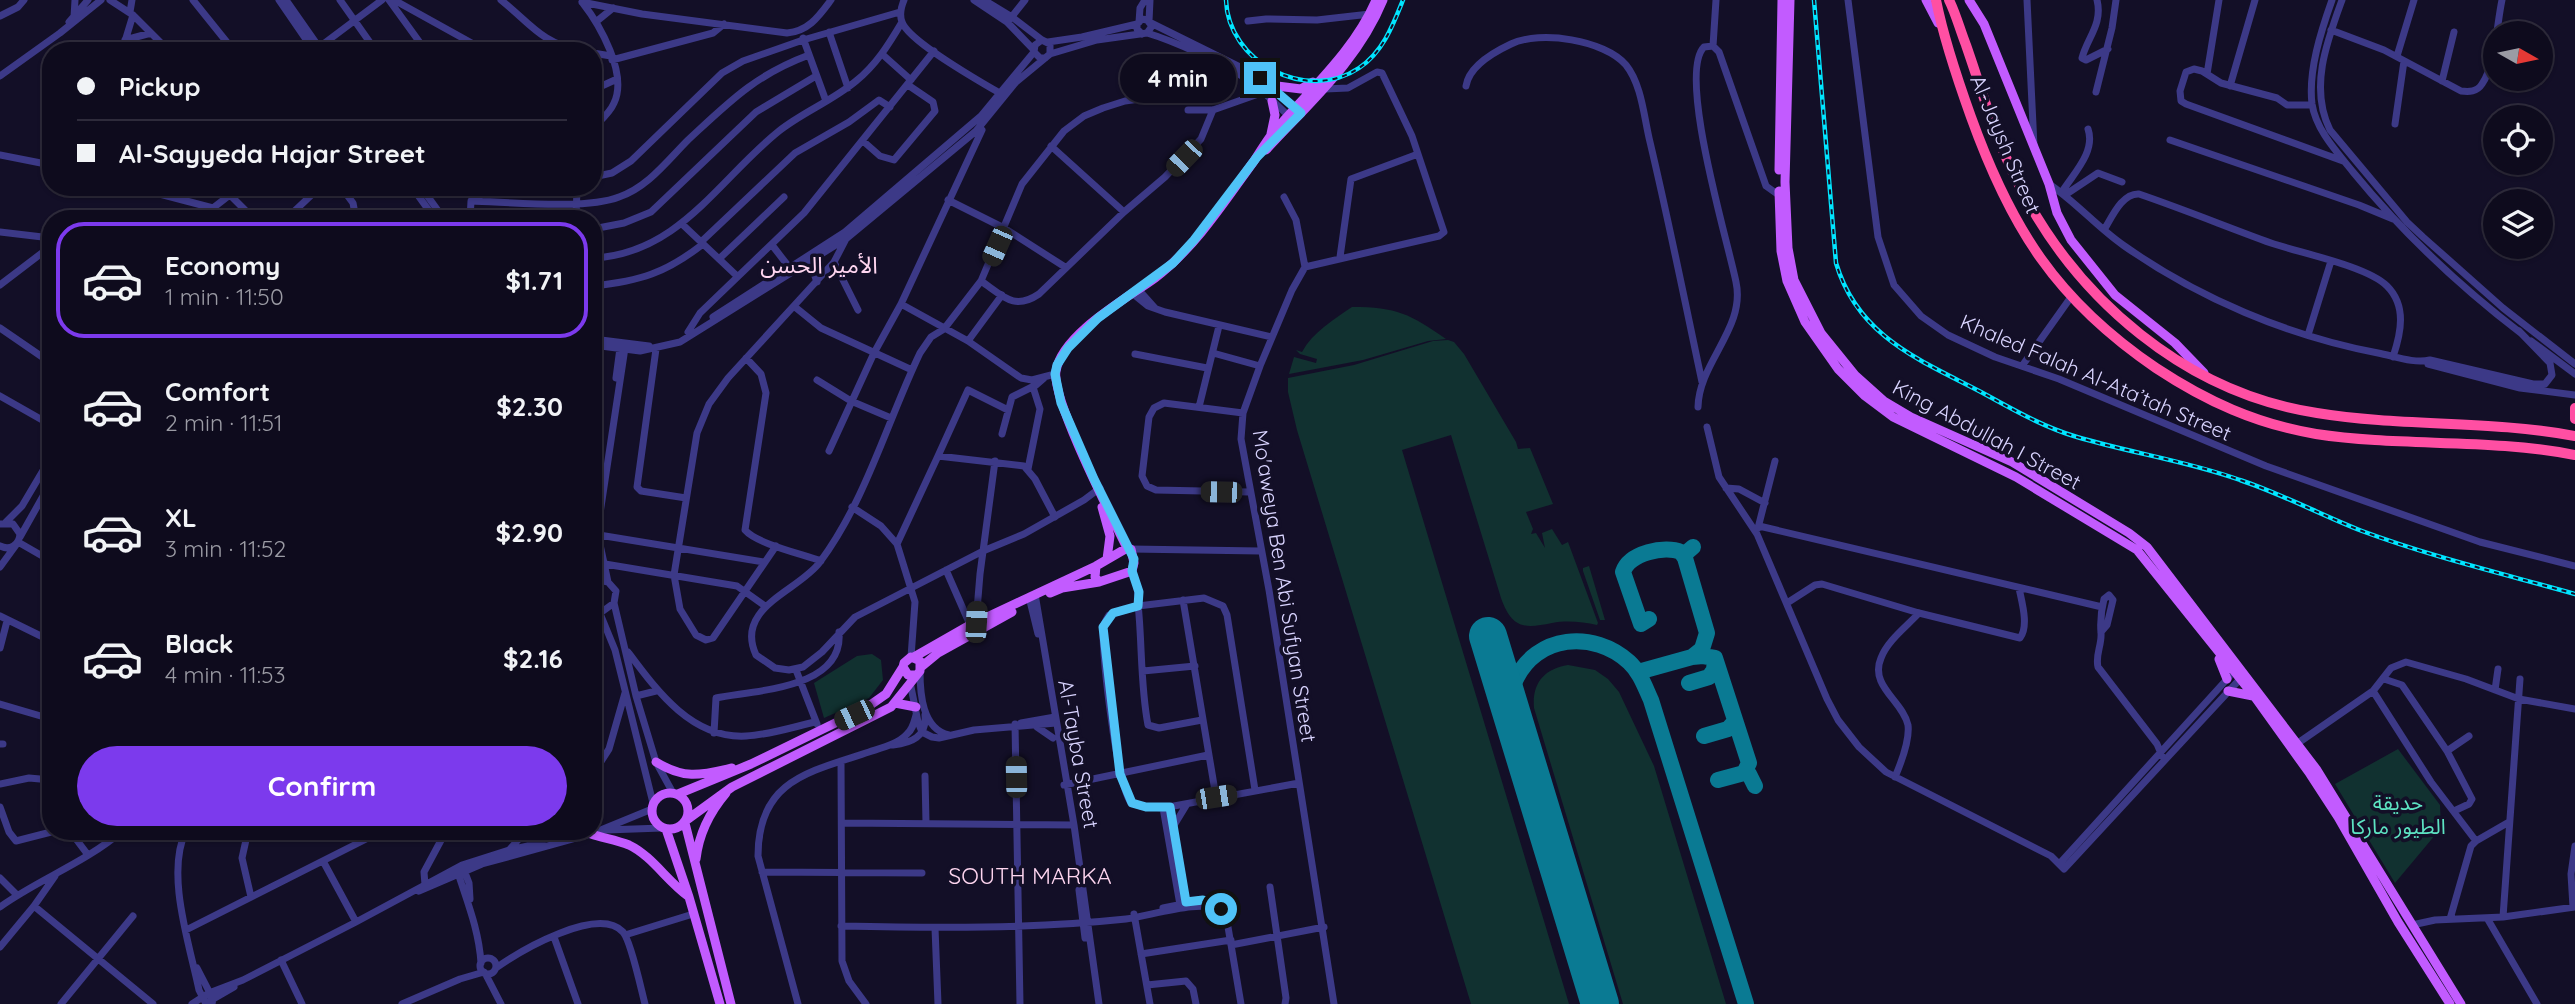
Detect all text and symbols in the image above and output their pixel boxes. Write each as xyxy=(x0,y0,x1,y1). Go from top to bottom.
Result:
north arrow xyxy=(2483,21,2553,91)
map controls xyxy=(2483,21,2553,259)
callout: 4 min xyxy=(1120,54,1236,102)
route end xyxy=(1244,62,1276,94)
text: 4 min xyxy=(1148,64,1208,93)
text: Pickup xyxy=(119,70,201,103)
street label: Al-Jaysh Street xyxy=(1965,71,2047,217)
button: locate xyxy=(2483,105,2553,175)
car xyxy=(1162,136,1207,180)
text: Al-Sayyeda Hajar Street xyxy=(119,137,426,170)
button: layers xyxy=(2483,189,2553,259)
car xyxy=(979,223,1016,269)
icon: car xyxy=(81,249,144,312)
text: Economy xyxy=(165,249,280,282)
district label: الأمير الحسن xyxy=(760,250,878,279)
text: $1.71 xyxy=(505,264,563,297)
text: 1 min · 11:50 xyxy=(165,282,284,311)
street label: Khaled Falah Al-Ata’tah Street xyxy=(1956,308,2236,446)
street label: King Abdullah I Street xyxy=(1888,373,2086,495)
icon: car xyxy=(81,375,144,438)
text: Comfort xyxy=(165,375,270,408)
text: $2.30 xyxy=(496,390,563,423)
text: 2 min · 11:51 xyxy=(165,408,283,437)
street label: Mo'aweya Ben Abi Sufyan Street xyxy=(1247,428,1323,744)
car xyxy=(1200,481,1243,503)
icon: car xyxy=(81,501,144,564)
text: XL xyxy=(165,501,197,534)
text: $2.90 xyxy=(495,516,563,549)
text: 3 min · 11:52 xyxy=(165,534,286,563)
car xyxy=(965,600,988,644)
icon: car xyxy=(81,627,144,690)
text: Black xyxy=(165,627,234,660)
text: $2.16 xyxy=(503,642,563,675)
text: 4 min · 11:53 xyxy=(165,660,286,689)
street label: Al-Tayba Street xyxy=(1053,678,1105,830)
car xyxy=(831,697,878,733)
button: Confirm xyxy=(77,746,567,826)
car xyxy=(1006,756,1027,798)
car xyxy=(1194,783,1239,811)
park label: حديقة الطيور ماركا xyxy=(2350,789,2446,839)
district label: SOUTH MARKA xyxy=(948,861,1112,890)
route start xyxy=(1205,893,1237,925)

